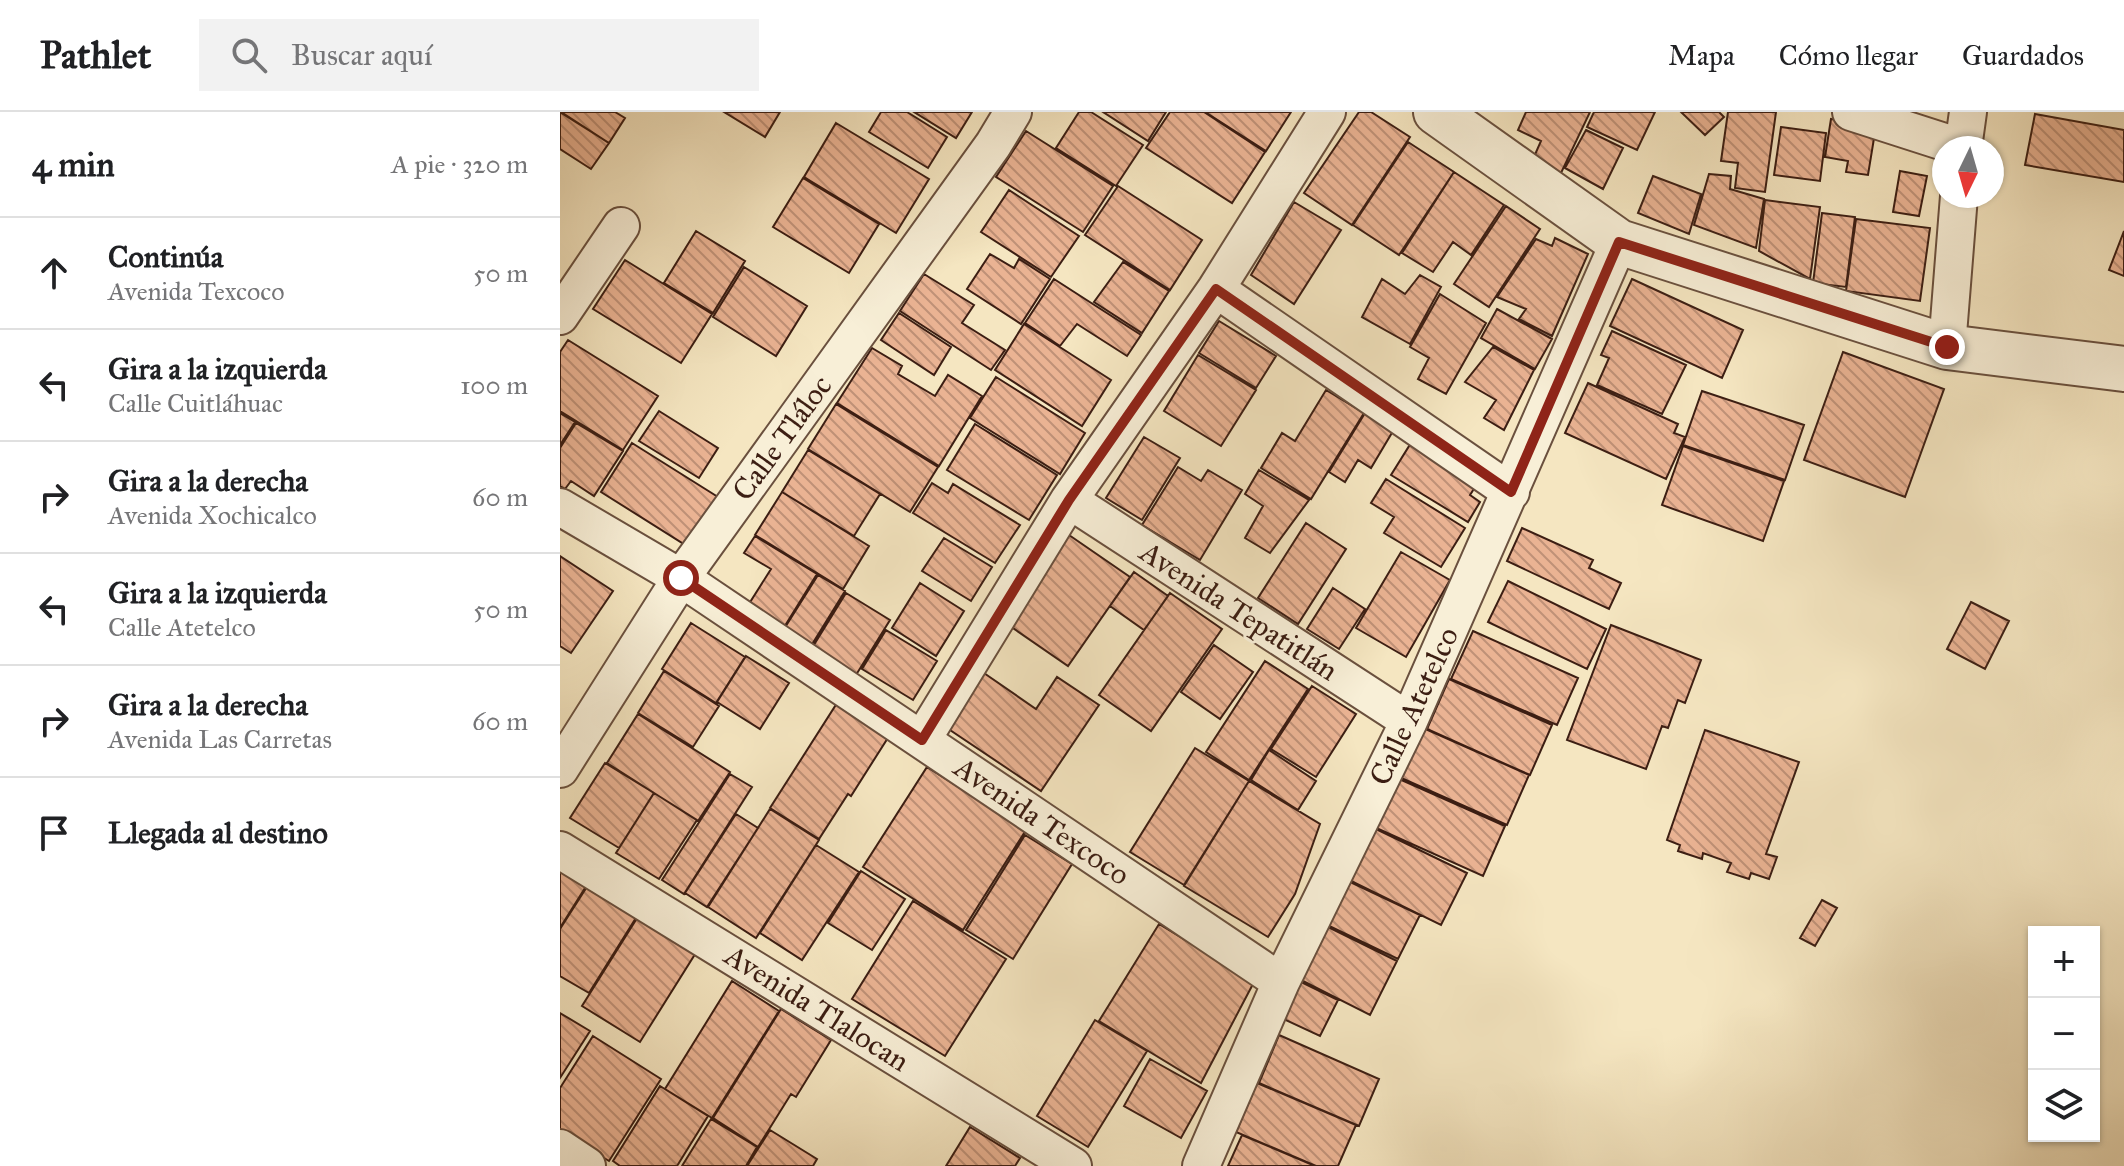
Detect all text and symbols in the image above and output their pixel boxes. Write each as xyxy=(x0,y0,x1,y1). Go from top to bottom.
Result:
search box xyxy=(199,19,759,91)
text: Pathlet xyxy=(40,32,151,78)
icon: search xyxy=(227,33,271,77)
text: Buscar aquí xyxy=(291,37,432,73)
text: Mapa xyxy=(1668,38,1735,73)
text: Cómo llegar xyxy=(1779,38,1918,73)
text: Guardados xyxy=(1962,38,2084,73)
north arrow xyxy=(1932,136,2004,208)
text: 4 min xyxy=(32,144,115,185)
text: A pie · 320 m xyxy=(391,148,528,180)
text: Continúa xyxy=(108,239,224,275)
icon: ahead xyxy=(32,251,76,295)
text: 50 m xyxy=(473,257,528,289)
text: Avenida Texcoco xyxy=(108,275,285,307)
route end xyxy=(1929,329,1965,365)
text: Gira a la izquierda xyxy=(108,351,327,387)
icon: left xyxy=(32,363,76,407)
street label: Calle Tláloc xyxy=(725,368,839,508)
text: 100 m xyxy=(460,369,528,401)
text: Calle Cuitláhuac xyxy=(108,387,283,419)
text: Gira a la derecha xyxy=(108,463,308,499)
icon: right xyxy=(32,475,76,519)
text: 60 m xyxy=(472,481,528,513)
text: Avenida Xochicalco xyxy=(108,499,317,531)
street label: Avenida Tepatitlán xyxy=(1132,533,1345,688)
route start xyxy=(663,560,699,596)
text: Gira a la izquierda xyxy=(108,575,327,611)
icon: left xyxy=(32,587,76,631)
text: 50 m xyxy=(473,593,528,625)
text: Calle Atetelco xyxy=(108,611,256,643)
street label: Calle Atetelco xyxy=(1362,621,1466,791)
text: Gira a la derecha xyxy=(108,687,308,723)
icon: right xyxy=(32,699,76,743)
text: 60 m xyxy=(472,705,528,737)
text: Avenida Las Carretas xyxy=(108,723,332,755)
street label: Avenida Texcoco xyxy=(946,748,1137,893)
icon: arrive xyxy=(32,811,76,855)
text: Llegada al destino xyxy=(108,815,328,851)
map controls xyxy=(2028,926,2100,1142)
button: + xyxy=(2028,926,2100,998)
street label: Avenida Tlalocan xyxy=(717,936,916,1079)
button: − xyxy=(2028,998,2100,1070)
button: layers xyxy=(2028,1070,2100,1142)

